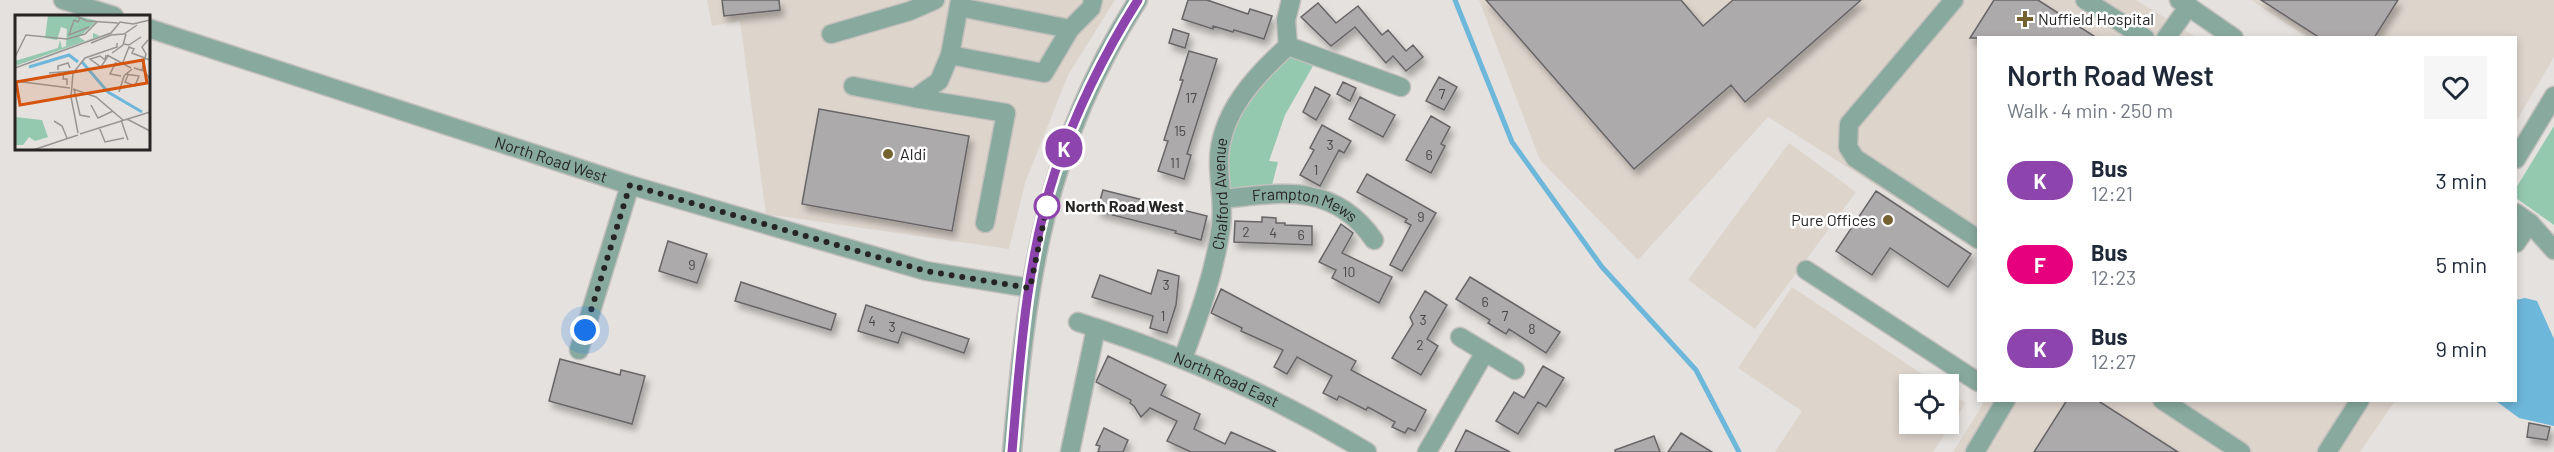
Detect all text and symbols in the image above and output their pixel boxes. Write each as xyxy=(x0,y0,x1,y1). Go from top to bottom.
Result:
place label: Nuffield Hospital xyxy=(2038,9,2154,28)
marker: Nuffield Hospital xyxy=(2016,10,2034,28)
inset map xyxy=(15,15,150,150)
button: heart xyxy=(2424,56,2487,119)
text: North Road West xyxy=(2007,58,2214,92)
house number: 7 xyxy=(1439,85,1446,102)
house number: 17 xyxy=(1185,89,1197,106)
text: Walk · 4 min · 250 m xyxy=(2007,98,2173,122)
house number: 15 xyxy=(1174,122,1186,139)
line badge: K xyxy=(1044,128,1084,168)
street label: North Road West xyxy=(493,132,610,186)
text: K xyxy=(1057,136,1071,161)
street label: Chalford Avenue xyxy=(1207,136,1231,251)
house number: 3 xyxy=(1326,136,1334,153)
place label: Aldi xyxy=(900,144,926,163)
house number: 6 xyxy=(1425,146,1433,163)
marker: Aldi xyxy=(881,147,895,161)
house number: 11 xyxy=(1170,154,1180,171)
text: Bus xyxy=(2091,155,2128,181)
house number: 1 xyxy=(1314,161,1318,178)
text: 3 min xyxy=(2436,167,2487,193)
text: K xyxy=(2033,168,2047,193)
text: 12:21 xyxy=(2091,181,2133,205)
street label: Frampton Mews xyxy=(1251,184,1362,225)
marker: North Road West xyxy=(1034,193,1060,219)
place label: North Road West xyxy=(1065,196,1184,215)
house number: 9 xyxy=(1417,208,1425,225)
place label: Pure Offices xyxy=(1791,210,1876,229)
marker: Pure Offices xyxy=(1881,213,1895,227)
house number: 2 xyxy=(1242,223,1250,240)
house number: 4 xyxy=(1269,224,1277,241)
house number: 6 xyxy=(1297,226,1305,243)
text: Bus xyxy=(2091,239,2128,265)
text: 5 min xyxy=(2436,251,2487,277)
text: F xyxy=(2034,252,2046,277)
house number: 9 xyxy=(688,256,696,273)
house number: 10 xyxy=(1343,263,1355,280)
text: 12:23 xyxy=(2091,265,2136,289)
house number: 3 xyxy=(1162,276,1170,293)
house number: 6 xyxy=(1481,293,1489,310)
house number: 1 xyxy=(1161,307,1165,324)
house number: 7 xyxy=(1502,307,1509,324)
house number: 3 xyxy=(1419,311,1427,328)
house number: 4 xyxy=(868,312,876,329)
your location xyxy=(570,315,600,345)
house number: 3 xyxy=(888,318,896,335)
house number: 8 xyxy=(1528,320,1536,337)
text: Bus xyxy=(2091,323,2128,349)
text: 9 min xyxy=(2435,335,2487,361)
house number: 2 xyxy=(1416,336,1424,353)
text: K xyxy=(2033,336,2047,361)
street label: North Road East xyxy=(1171,347,1282,411)
text: 12:27 xyxy=(2091,349,2136,373)
map controls xyxy=(1899,374,1959,434)
button: locate xyxy=(1899,374,1959,434)

